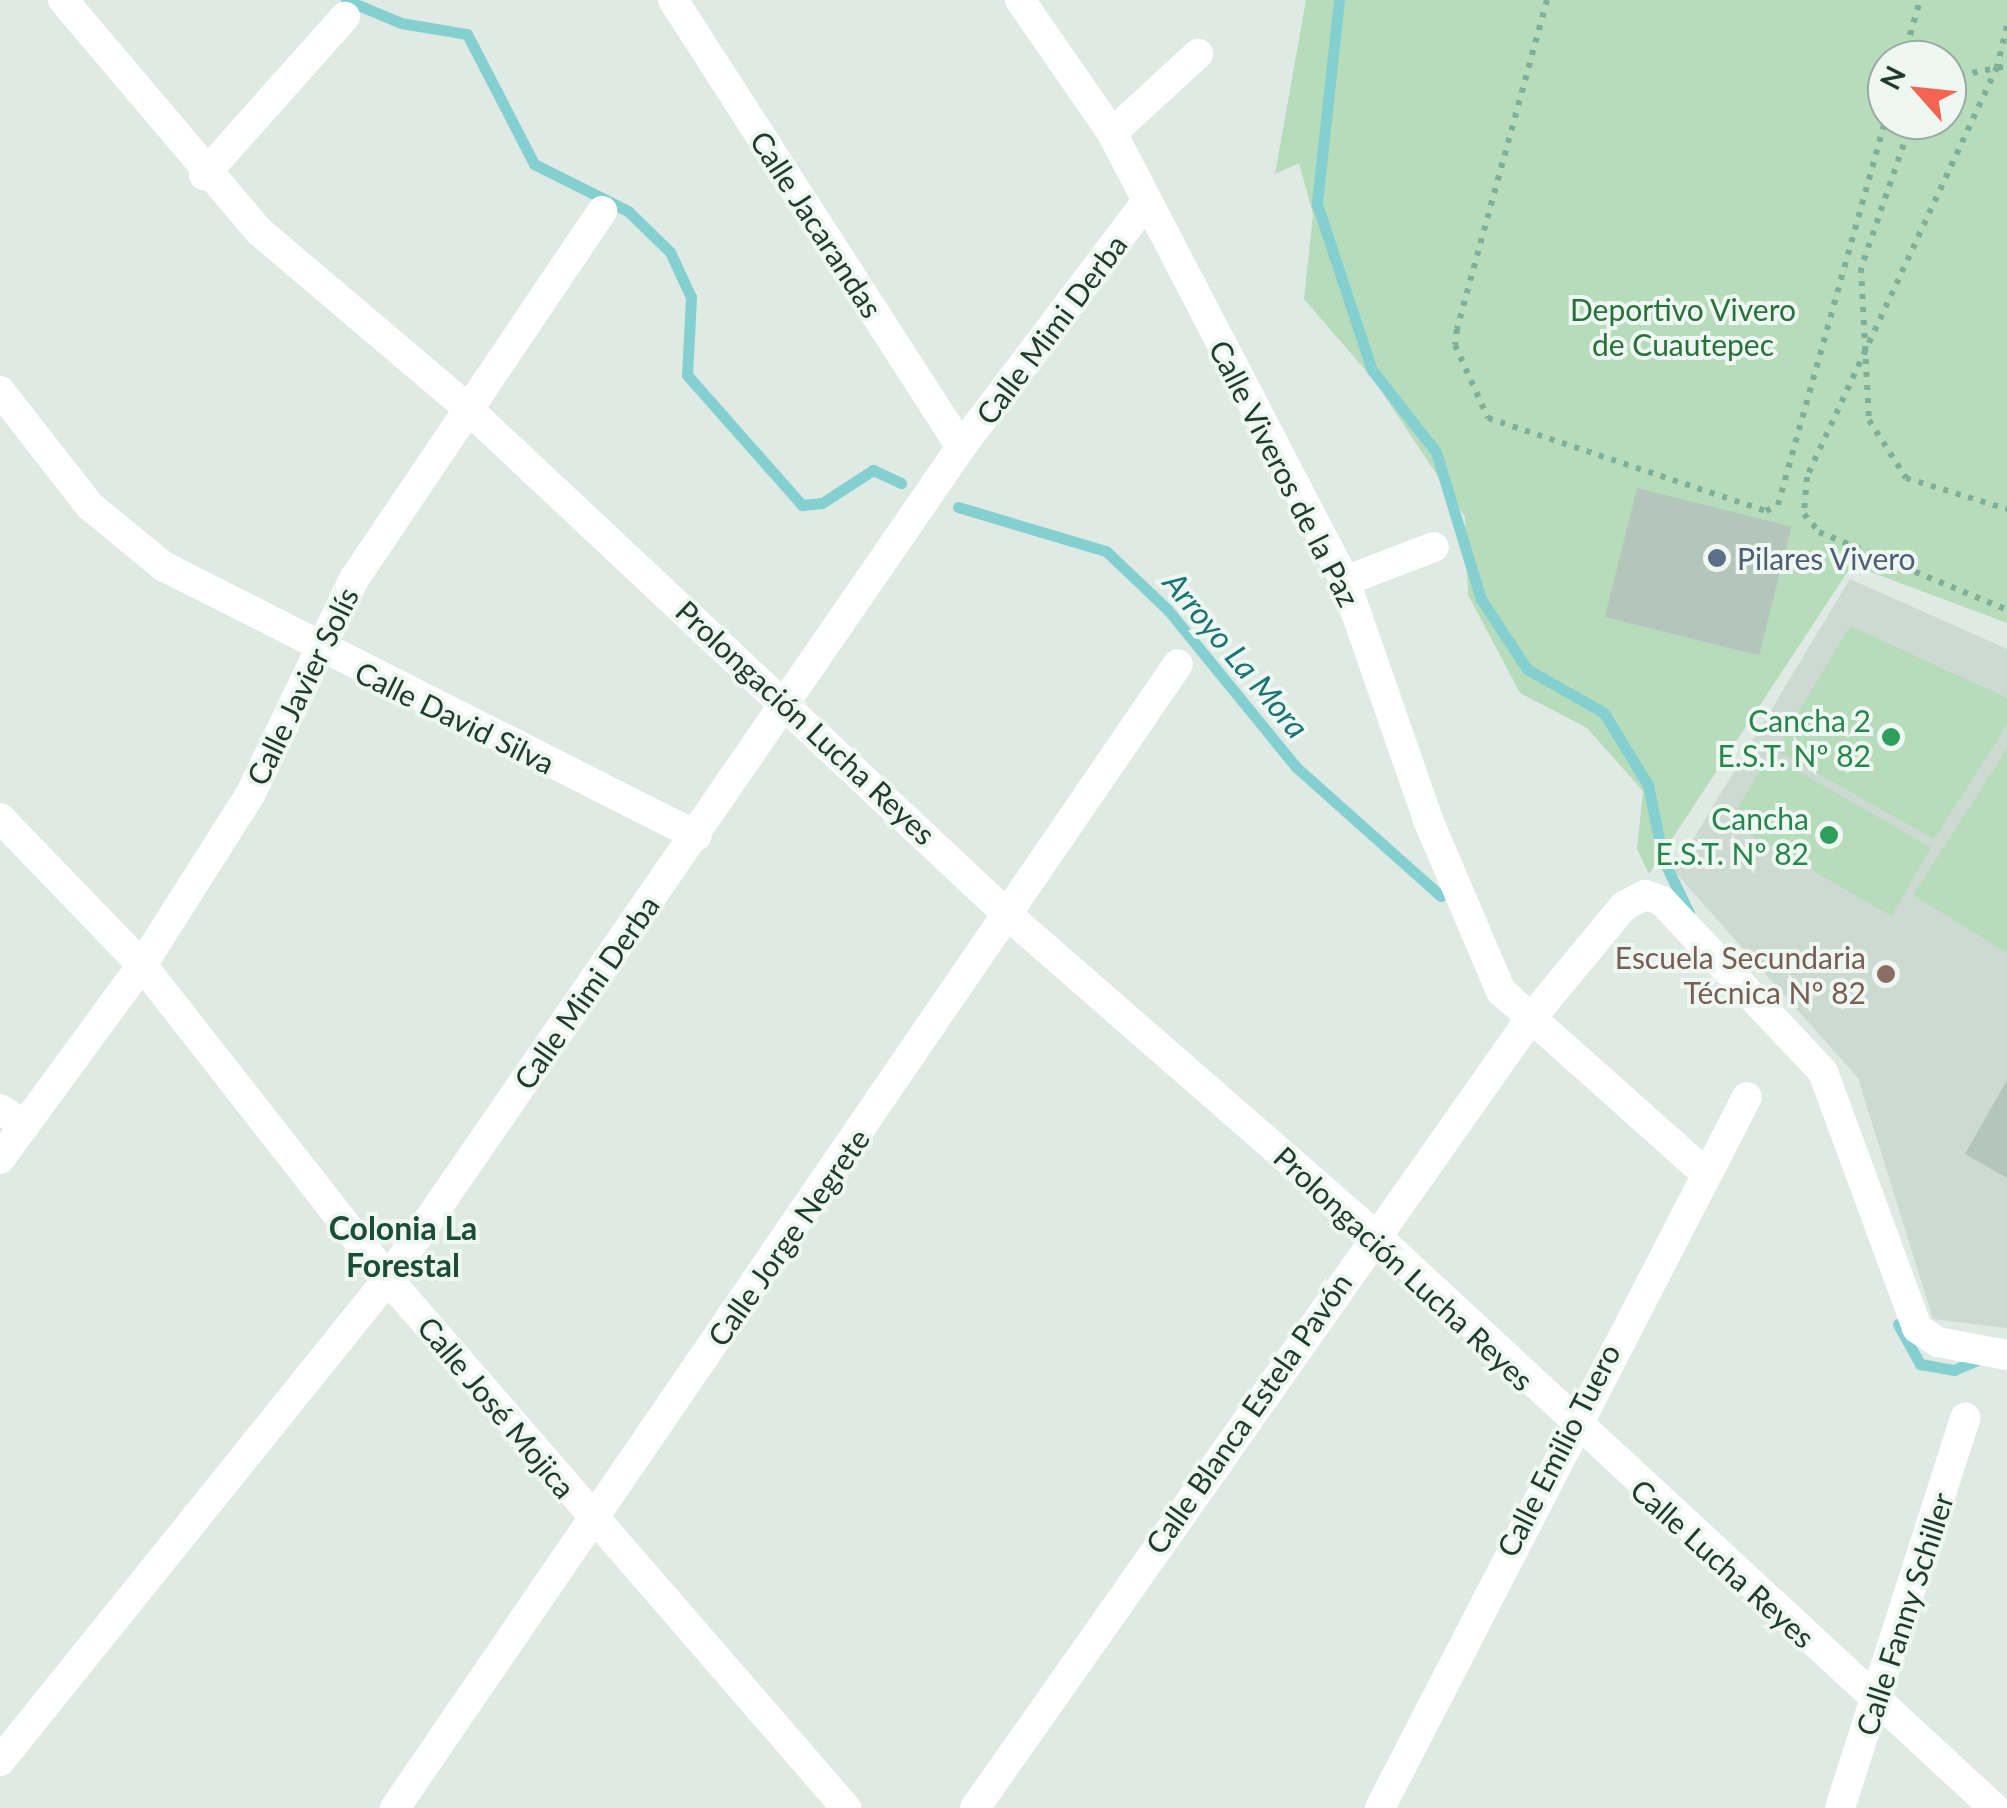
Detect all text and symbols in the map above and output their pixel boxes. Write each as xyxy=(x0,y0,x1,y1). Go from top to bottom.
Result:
north arrow xyxy=(1867,40,1967,140)
text: N xyxy=(1872,60,1912,95)
street label: Calle Jacarandas xyxy=(743,124,891,324)
street label: Calle Mimi Derba xyxy=(968,227,1134,431)
park label: Deportivo Vivero de Cuautepec xyxy=(1569,291,1797,362)
street label: Calle Viveros de la Paz xyxy=(1202,333,1368,613)
place label: Pilares Vivero xyxy=(1737,540,1917,576)
marker: Pilares Vivero xyxy=(1706,547,1728,569)
water label: Arroyo La Mora xyxy=(1155,564,1317,746)
street label: Calle Javier Solís xyxy=(238,581,366,791)
street label: Prolongación Lucha Reyes xyxy=(669,592,943,852)
street label: Calle David Silva xyxy=(349,653,561,781)
place label: Cancha 2 E.S.T. Nº 82 xyxy=(1718,702,1871,772)
marker: Cancha 2 E.S.T. Nº 82 xyxy=(1880,726,1902,748)
place label: Cancha E.S.T. Nº 82 xyxy=(1656,800,1809,870)
marker: Cancha E.S.T. Nº 82 xyxy=(1818,824,1840,846)
street label: Calle Mimi Derba xyxy=(506,888,666,1096)
place label: Escuela Secundaria Técnica Nº 82 xyxy=(1615,939,1866,1010)
marker: Escuela Secundaria Técnica Nº 82 xyxy=(1875,963,1897,985)
street label: Calle Jorge Negrete xyxy=(699,1121,877,1353)
street label: Prolongación Lucha Reyes xyxy=(1267,1138,1541,1398)
district label: Colonia La Forestal xyxy=(329,1210,477,1285)
street label: Calle Blanca Estela Pavón xyxy=(1137,1266,1359,1560)
street label: Calle José Mojica xyxy=(410,1309,584,1505)
street label: Calle Emilio Tuero xyxy=(1489,1337,1627,1563)
street label: Calle Lucha Reyes xyxy=(1624,1471,1822,1655)
street label: Calle Fanny Schiller xyxy=(1848,1488,1960,1740)

